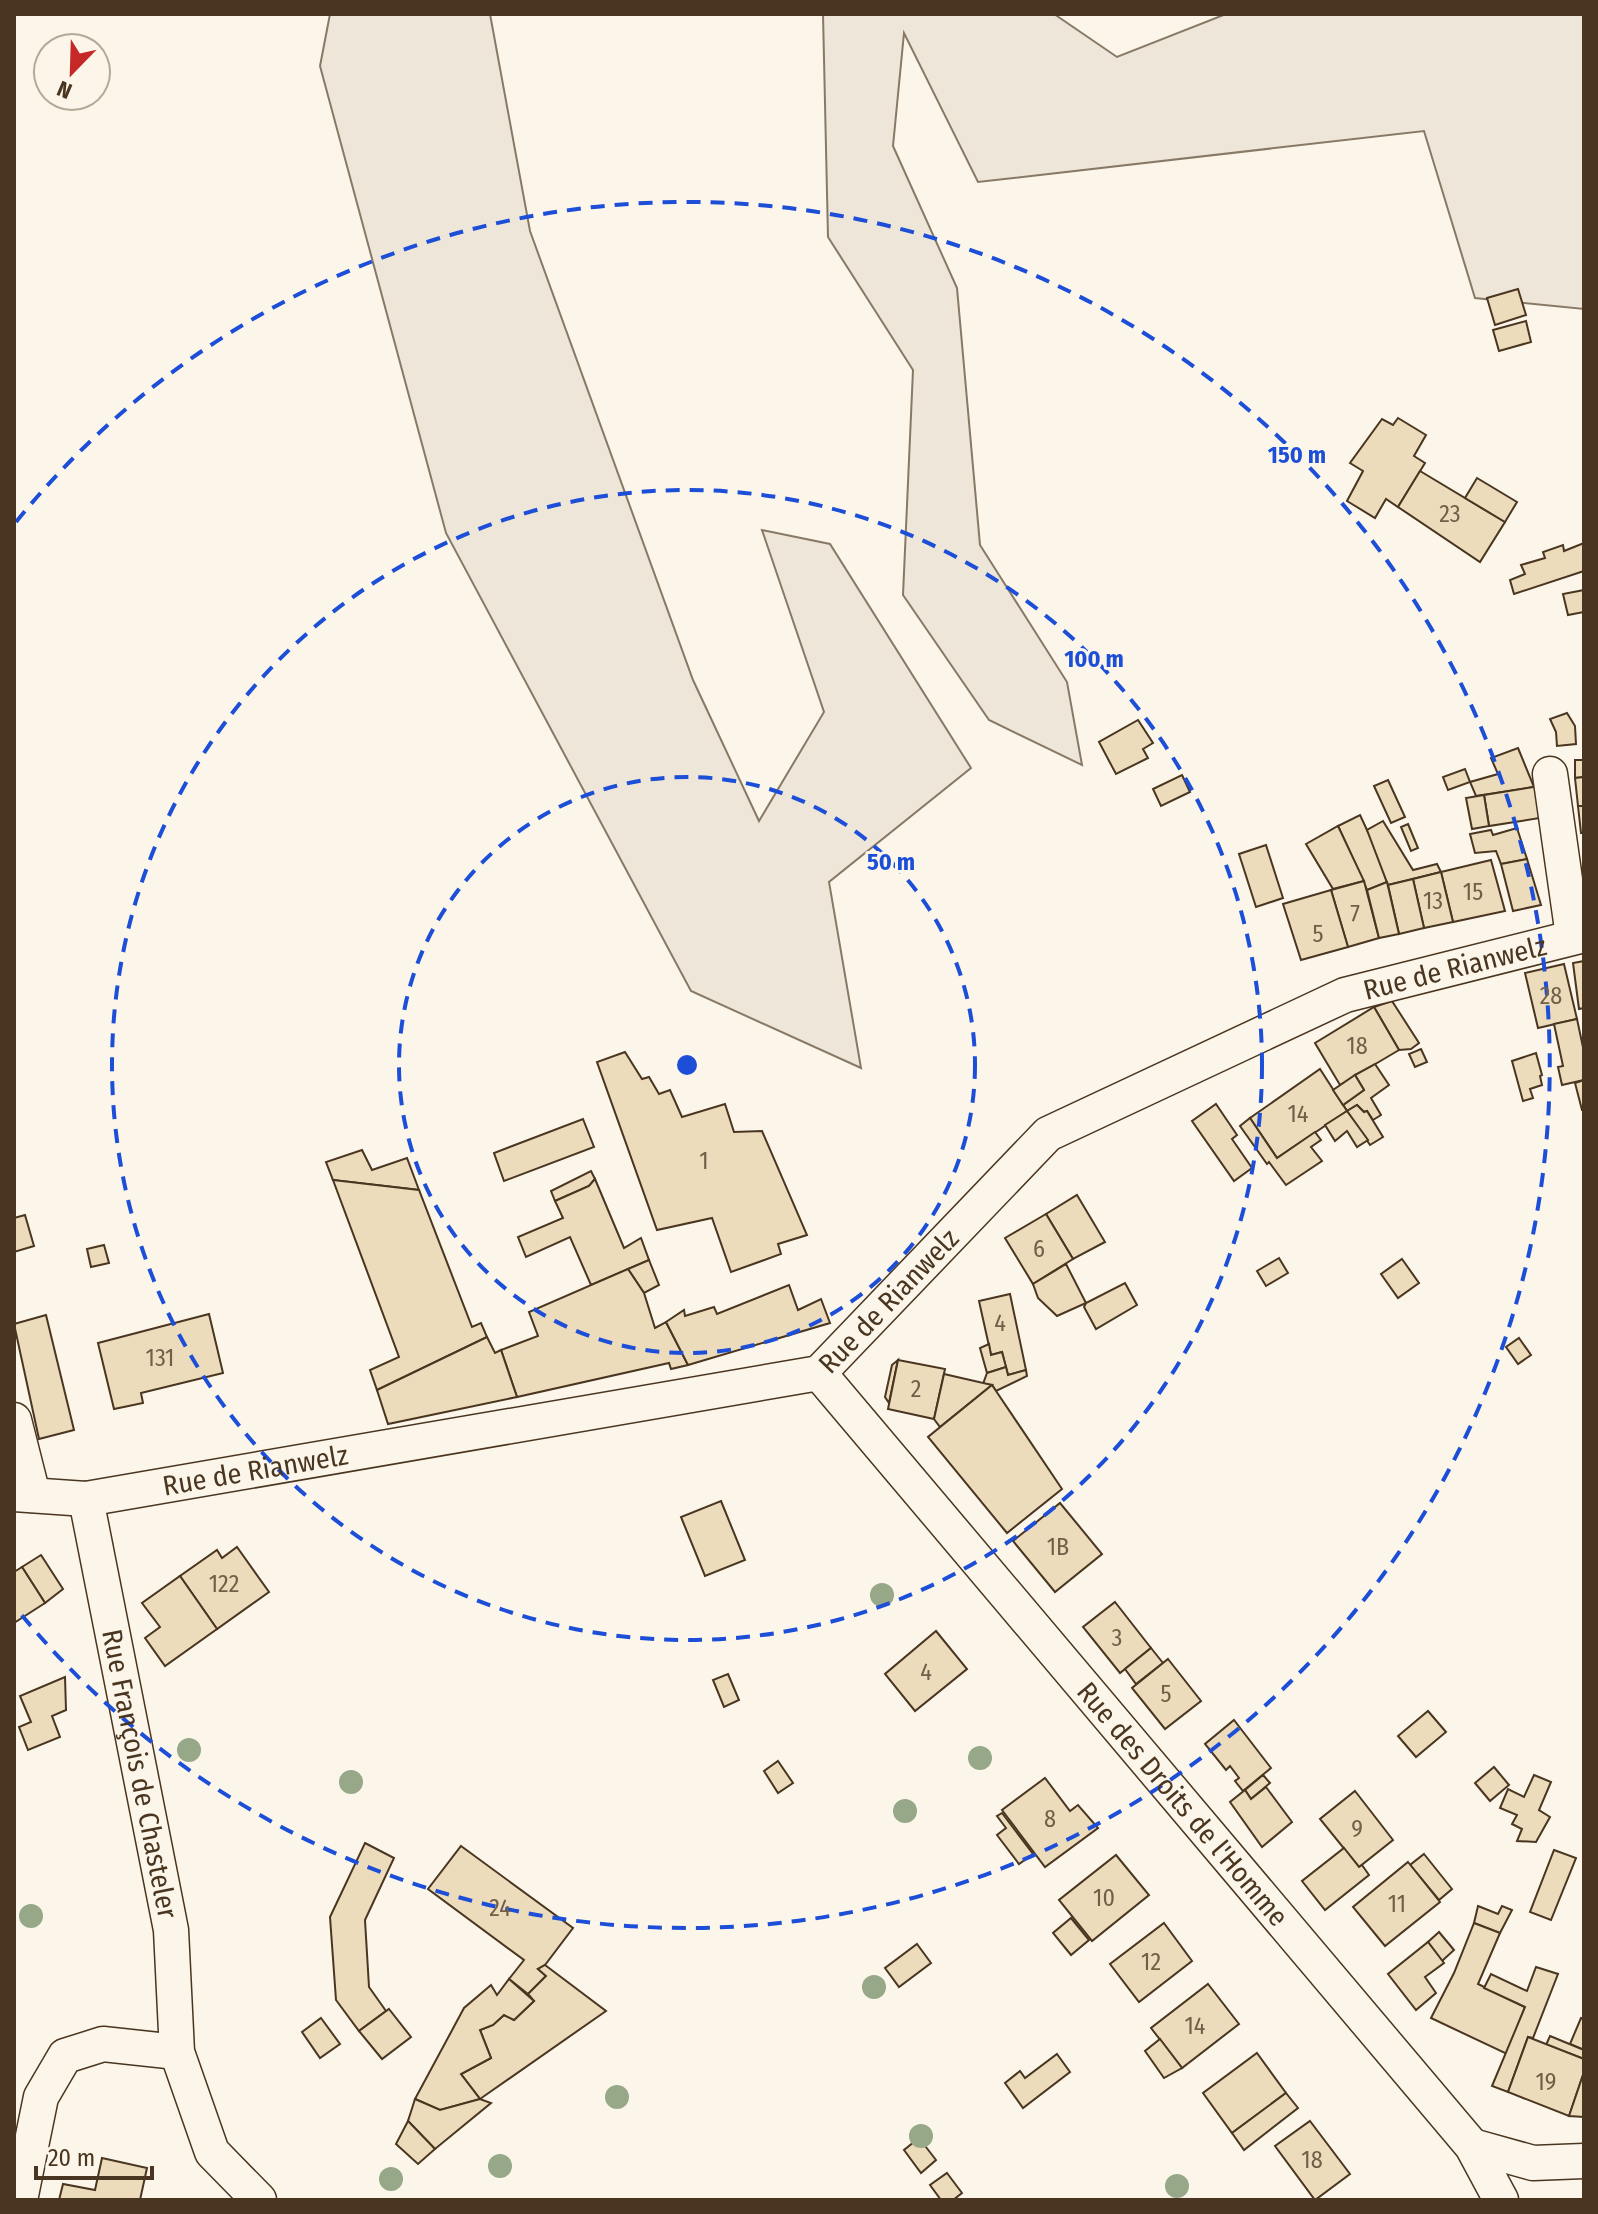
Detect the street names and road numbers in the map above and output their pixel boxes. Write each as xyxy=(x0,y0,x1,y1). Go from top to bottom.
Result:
street label: Rue de Rianwelz xyxy=(1360,929,1550,1006)
street label: Rue de Rianwelz xyxy=(811,1222,965,1380)
street label: Rue de Rianwelz xyxy=(160,1438,351,1502)
street label: Rue François de Chasteler xyxy=(96,1626,185,1921)
street label: Rue des Droits de l'Homme xyxy=(1071,1675,1295,1933)

